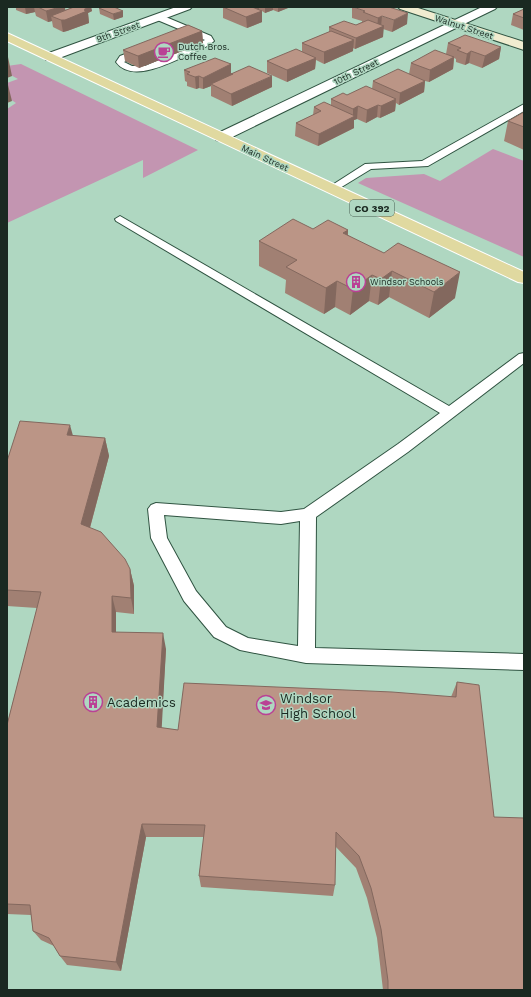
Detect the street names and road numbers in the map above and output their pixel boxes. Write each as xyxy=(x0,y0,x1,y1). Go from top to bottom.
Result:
street label: Walnut Street xyxy=(433,13,495,41)
street label: 9th Street xyxy=(95,20,141,44)
street label: 10th Street xyxy=(332,57,380,87)
street label: Main Street xyxy=(240,143,290,173)
road number: CO 392 xyxy=(350,200,394,216)

